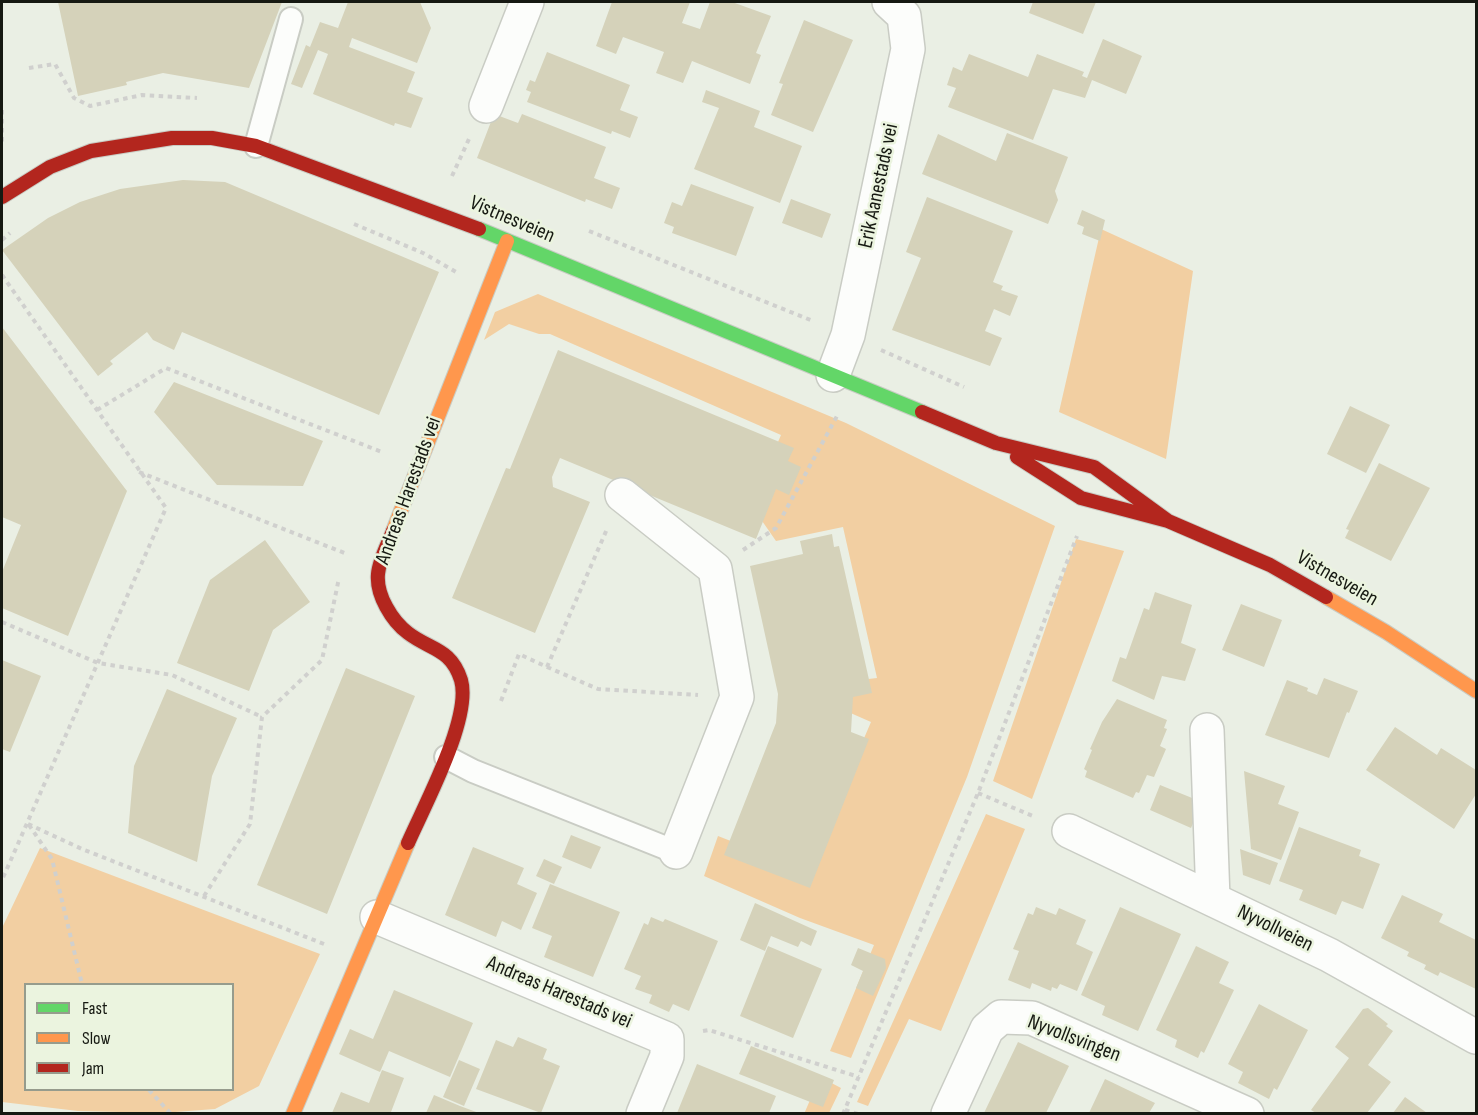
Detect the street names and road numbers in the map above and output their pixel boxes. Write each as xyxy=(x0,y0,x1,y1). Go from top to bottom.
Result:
street label: Erik Aanestads vei xyxy=(854,121,904,251)
street label: Vistnesveien xyxy=(466,191,558,249)
street label: Andreas Harestads vei xyxy=(371,414,447,568)
street label: Vistnesveien xyxy=(1292,546,1382,612)
street label: Nyvollveien xyxy=(1233,900,1317,958)
street label: Andreas Harestads vei xyxy=(483,951,635,1035)
street label: Nyvollsvingen xyxy=(1024,1010,1124,1068)

